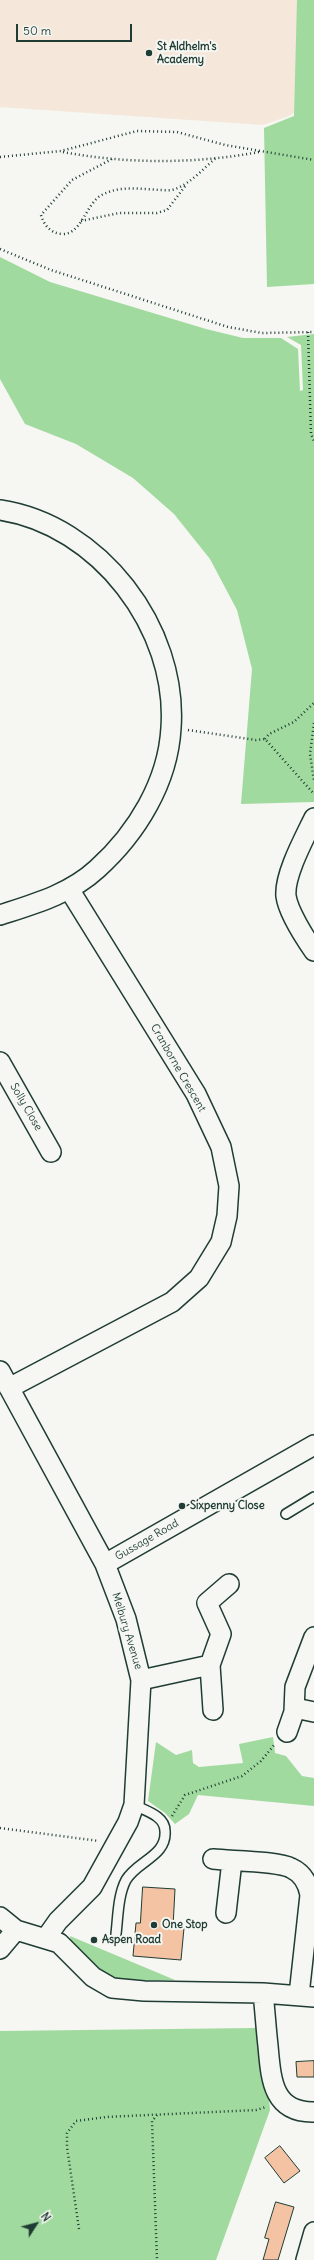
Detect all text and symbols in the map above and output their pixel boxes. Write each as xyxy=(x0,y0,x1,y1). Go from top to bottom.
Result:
scale bar xyxy=(18,16,134,42)
text: 50 m xyxy=(23,23,51,38)
place label: St Aldhelm's Academy xyxy=(157,40,217,66)
marker: St Aldhelm's Academy xyxy=(144,48,154,58)
street label: Cranborne Crescent xyxy=(147,1022,209,1114)
street label: Solly Close xyxy=(7,1081,45,1133)
place label: Sixpenny Close xyxy=(190,1499,265,1513)
marker: Sixpenny Close xyxy=(177,1501,187,1511)
street label: Gussage Road xyxy=(113,1517,181,1563)
street label: Melbury Avenue xyxy=(109,1591,145,1671)
place label: One Stop xyxy=(162,1918,208,1932)
marker: One Stop xyxy=(149,1920,159,1930)
place label: Aspen Road xyxy=(102,1933,161,1947)
marker: Aspen Road xyxy=(89,1935,99,1945)
north arrow xyxy=(16,2204,56,2244)
text: N xyxy=(38,2210,54,2224)

